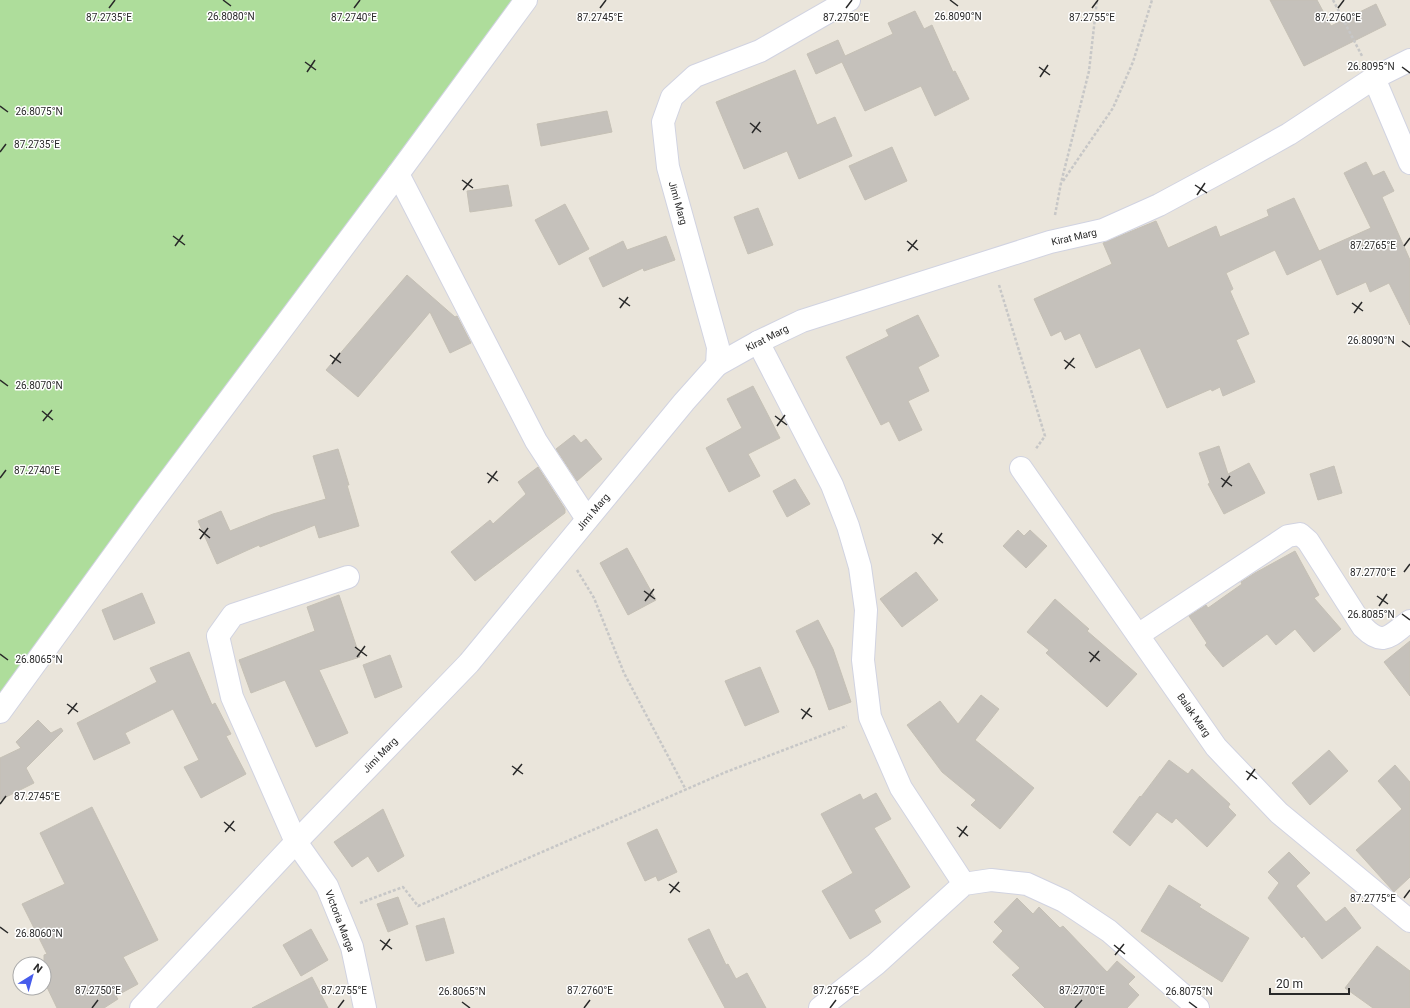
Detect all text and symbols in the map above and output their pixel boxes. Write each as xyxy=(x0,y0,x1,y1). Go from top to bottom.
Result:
text: 26.8080°N xyxy=(207,11,255,22)
text: 26.8090°N xyxy=(934,11,982,22)
text: 87.2735°E xyxy=(86,12,132,23)
text: 87.2740°E xyxy=(331,12,377,23)
text: 87.2745°E xyxy=(577,12,623,23)
text: 87.2750°E xyxy=(823,12,869,23)
text: 87.2755°E xyxy=(1069,12,1115,23)
text: 87.2760°E xyxy=(1315,12,1361,23)
text: 26.8095°N xyxy=(1347,61,1395,72)
text: 26.8075°N xyxy=(15,106,63,117)
text: 87.2735°E xyxy=(14,139,60,150)
street label: Jimi Marg xyxy=(667,180,689,226)
street label: Kirat Marg xyxy=(1050,226,1098,248)
text: 87.2765°E xyxy=(1350,240,1396,251)
street label: Kirat Marg xyxy=(744,323,790,353)
text: 26.8090°N xyxy=(1347,335,1395,346)
text: 26.8070°N xyxy=(15,380,63,391)
text: 87.2740°E xyxy=(14,465,60,476)
street label: Jimi Marg xyxy=(574,491,612,533)
text: 87.2770°E xyxy=(1350,567,1396,578)
text: 26.8085°N xyxy=(1347,609,1395,620)
text: 26.8065°N xyxy=(15,654,63,665)
street label: Balak Marg xyxy=(1175,691,1213,739)
street label: Jimi Marg xyxy=(361,735,399,775)
text: 87.2745°E xyxy=(14,791,60,802)
street label: Victoria Marga xyxy=(323,889,357,953)
text: 87.2775°E xyxy=(1350,893,1396,904)
text: 26.8060°N xyxy=(15,928,63,939)
north arrow xyxy=(12,956,52,996)
text: N xyxy=(31,961,45,976)
scale bar xyxy=(1270,970,1349,996)
text: 20 m xyxy=(1276,977,1303,991)
text: 87.2750°E xyxy=(75,985,121,996)
text: 87.2755°E xyxy=(321,985,367,996)
text: 87.2760°E xyxy=(567,985,613,996)
text: 87.2765°E xyxy=(813,985,859,996)
text: 87.2770°E xyxy=(1059,985,1105,996)
text: 26.8065°N xyxy=(438,986,486,997)
text: 26.8075°N xyxy=(1165,986,1213,997)

